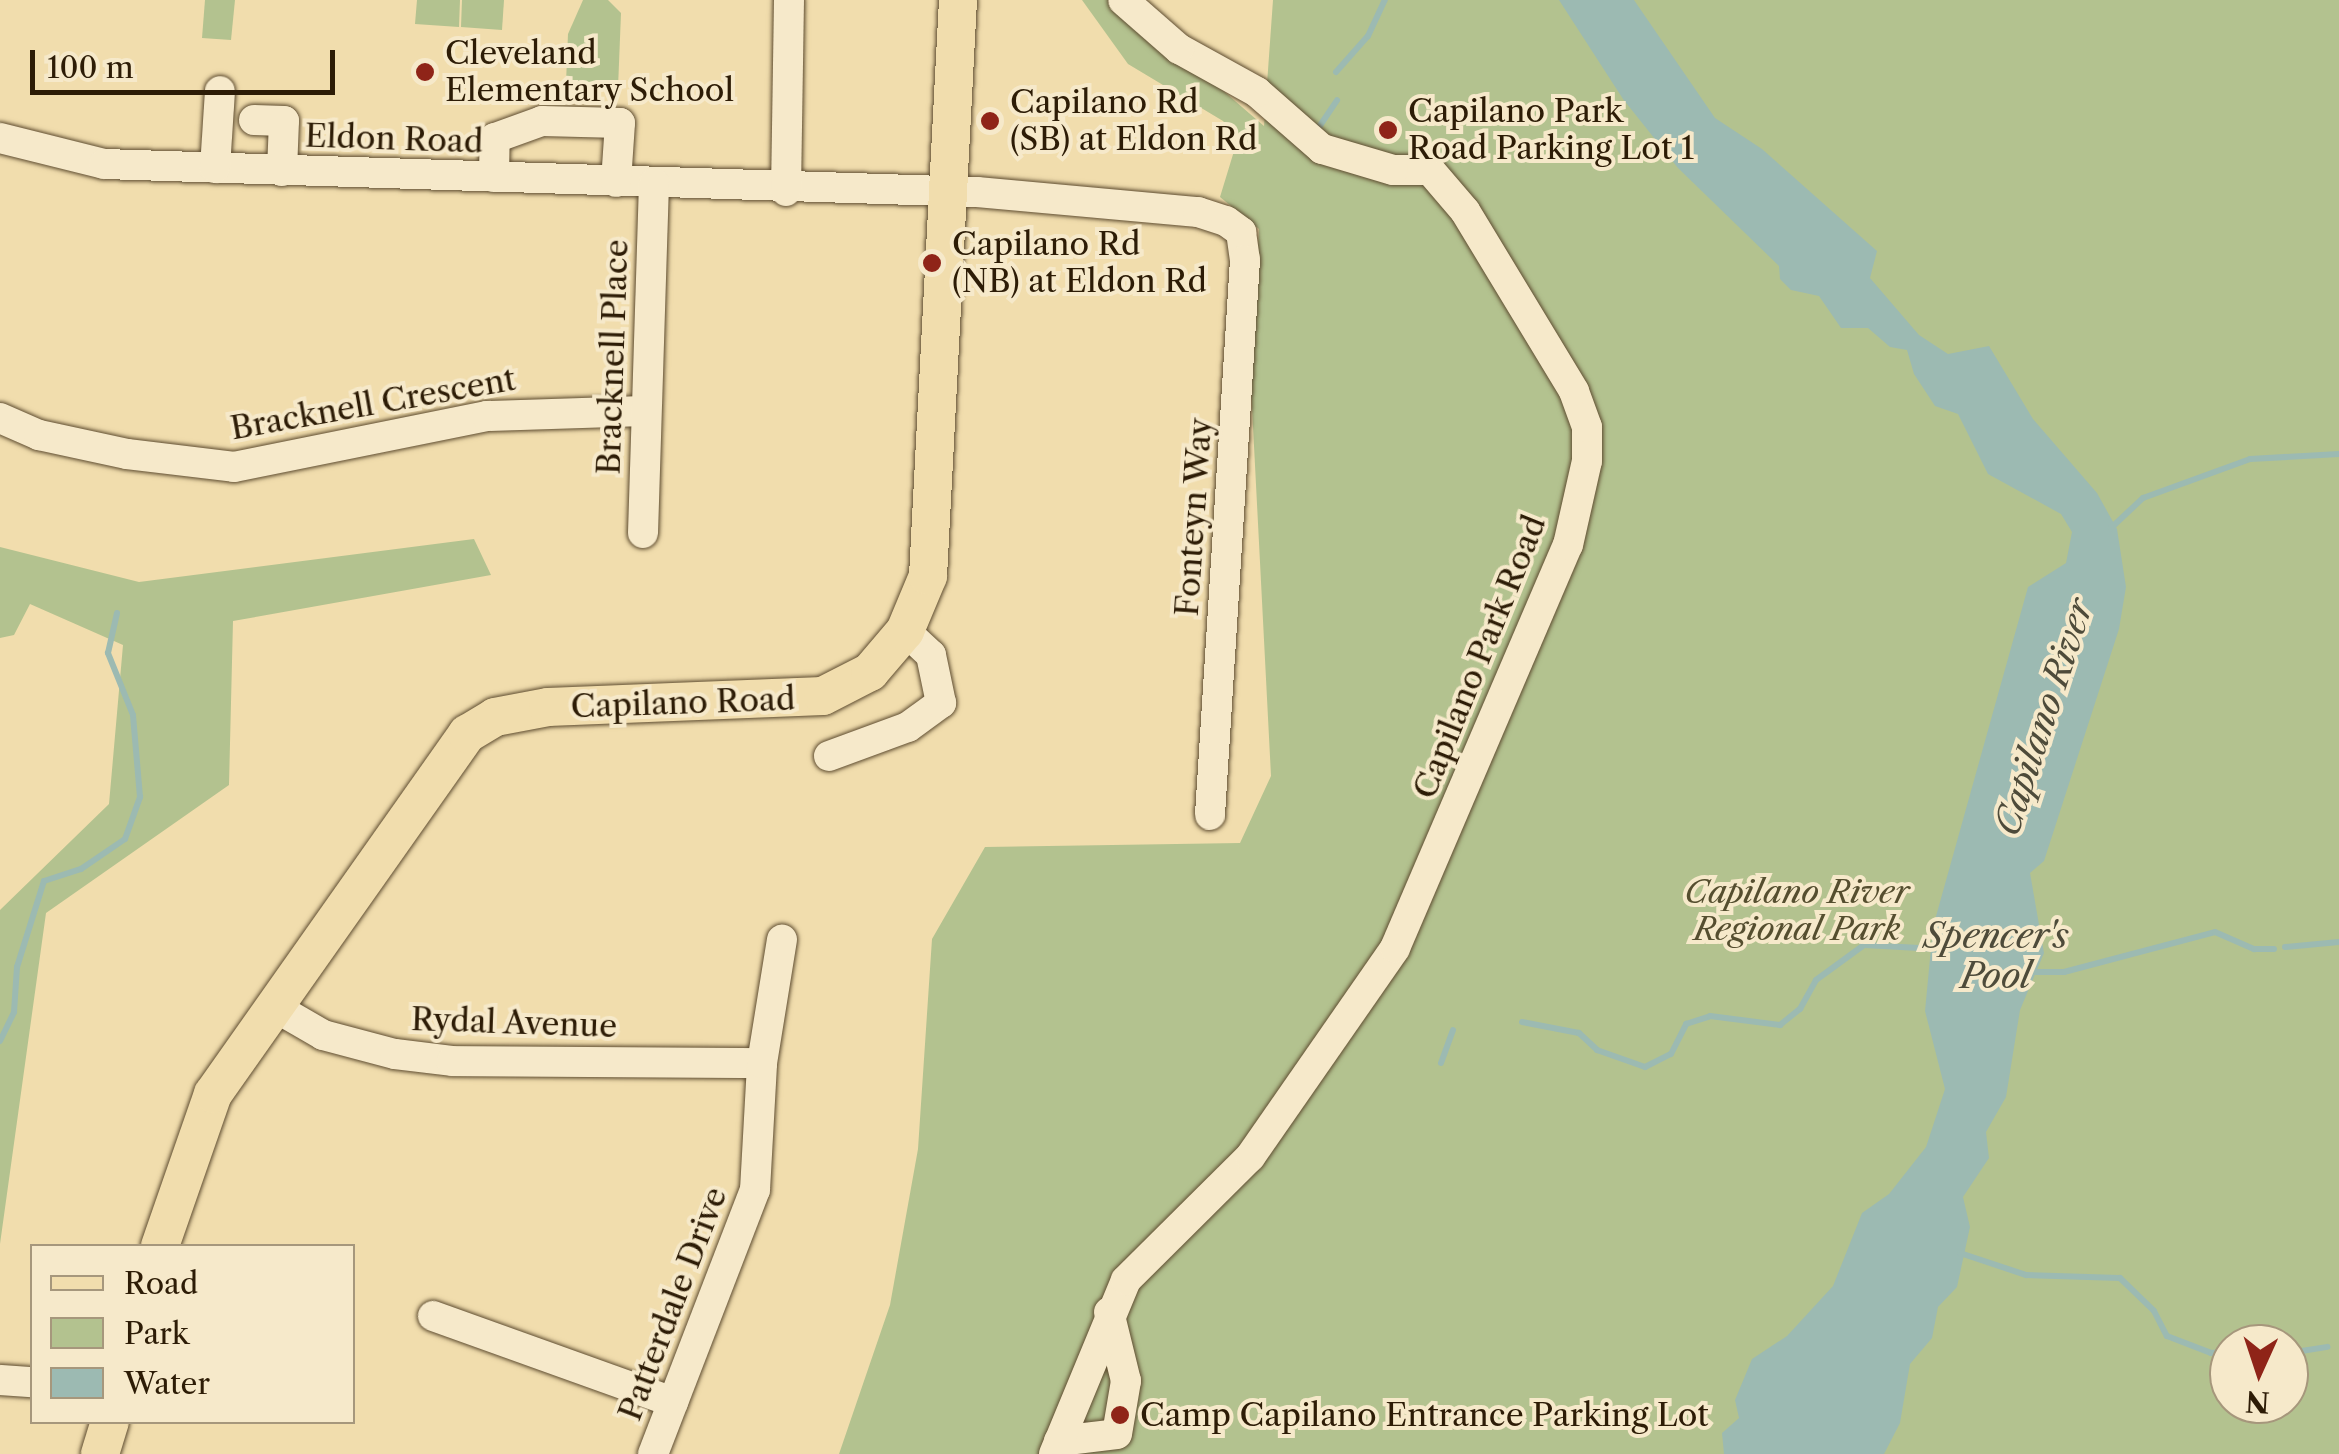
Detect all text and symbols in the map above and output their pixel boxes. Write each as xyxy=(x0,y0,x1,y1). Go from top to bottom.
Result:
scale bar xyxy=(35,30,340,92)
place label: Cleveland Elementary School xyxy=(445,35,735,110)
text: 100 m xyxy=(47,49,134,86)
marker: Cleveland Elementary School xyxy=(414,61,436,83)
place label: Capilano Rd (SB) at Eldon Rd xyxy=(1010,84,1257,159)
place label: Capilano Park Road Parking Lot 1 xyxy=(1408,93,1694,168)
marker: Capilano Rd (SB) at Eldon Rd xyxy=(979,110,1001,132)
street label: Eldon Road xyxy=(304,117,484,161)
marker: Capilano Park Road Parking Lot 1 xyxy=(1377,119,1399,141)
place label: Capilano Rd (NB) at Eldon Rd xyxy=(952,226,1207,301)
street label: Bracknell Place xyxy=(590,239,636,475)
marker: Capilano Rd (NB) at Eldon Rd xyxy=(921,252,943,274)
street label: Bracknell Crescent xyxy=(227,360,519,448)
street label: Fonteyn Way xyxy=(1168,416,1220,618)
street label: Capilano Park Road xyxy=(1405,509,1555,805)
water label: Capilano River xyxy=(1986,593,2102,841)
street label: Capilano Road xyxy=(570,680,796,726)
park label: Capilano River Regional Park xyxy=(1684,874,1910,949)
water label: Spencer's Pool xyxy=(1923,915,2069,997)
street label: Rydal Avenue xyxy=(410,1000,618,1046)
street label: Patterdale Drive xyxy=(611,1182,735,1426)
legend xyxy=(30,1244,355,1424)
text: Road xyxy=(124,1265,198,1302)
text: Park xyxy=(124,1315,189,1352)
north arrow xyxy=(2209,1324,2309,1424)
text: Water xyxy=(124,1365,210,1402)
text: N xyxy=(2244,1384,2271,1420)
place label: Camp Capilano Entrance Parking Lot xyxy=(1140,1396,1709,1434)
marker: Camp Capilano Entrance Parking Lot xyxy=(1109,1404,1131,1426)

